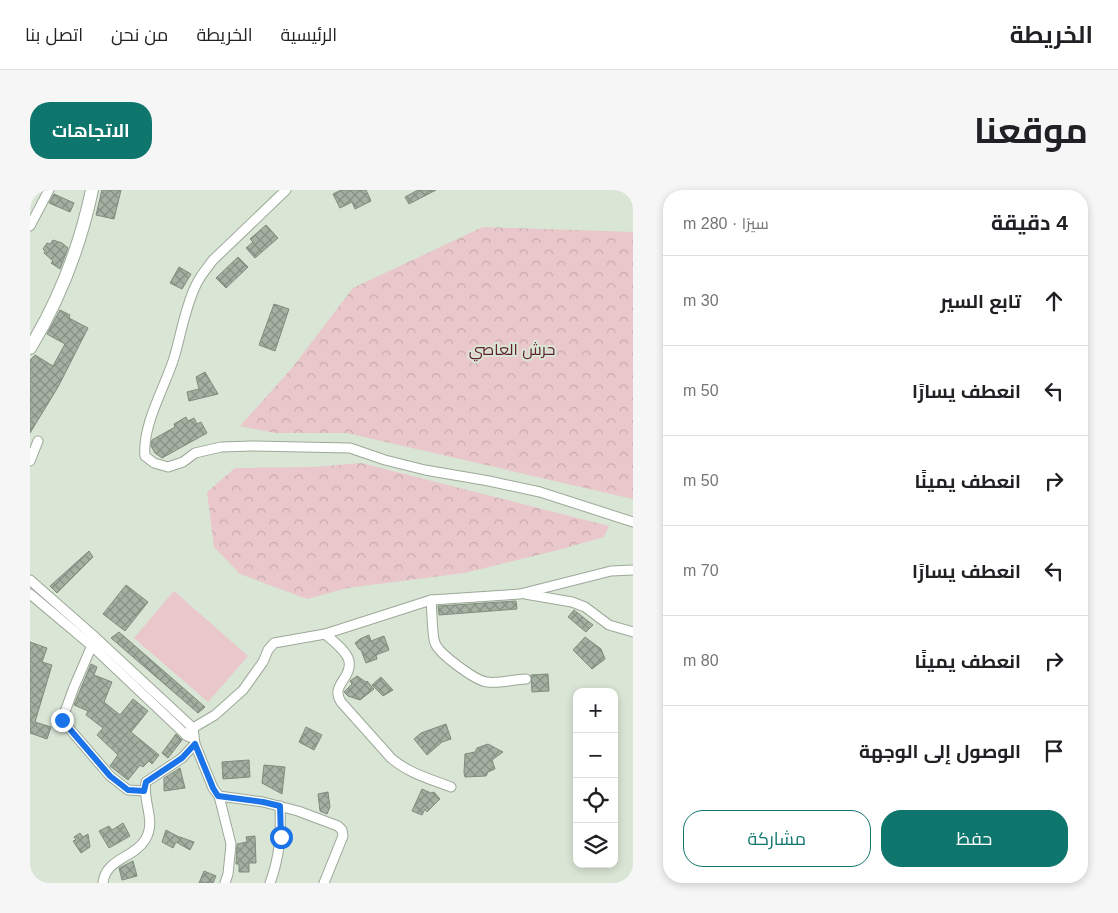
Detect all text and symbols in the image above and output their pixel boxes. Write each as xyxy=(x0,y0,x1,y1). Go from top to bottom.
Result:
text: الخريطة xyxy=(1010,21,1093,48)
text: اتصل بنا xyxy=(25,25,83,45)
text: من نحن xyxy=(111,25,168,45)
text: الخريطة xyxy=(196,25,253,45)
text: الرئيسية xyxy=(281,25,337,45)
button: الاتجاهات xyxy=(30,102,152,159)
text: موقعنا xyxy=(974,111,1088,150)
text: 4 دقيقة xyxy=(991,211,1068,234)
text: سيرًا · 280 m xyxy=(683,215,769,232)
icon: ahead xyxy=(1040,287,1068,315)
text: تابع السير xyxy=(940,291,1021,312)
text: 30 m xyxy=(683,292,719,309)
park label: حرش العاصي xyxy=(469,341,555,362)
icon: left xyxy=(1040,377,1068,405)
text: انعطف يسارًا xyxy=(912,381,1021,402)
text: 50 m xyxy=(683,382,719,399)
icon: right xyxy=(1040,467,1068,495)
text: انعطف يمينًا xyxy=(914,471,1021,492)
text: 50 m xyxy=(683,472,719,489)
icon: left xyxy=(1040,557,1068,585)
text: انعطف يسارًا xyxy=(912,561,1021,582)
text: 70 m xyxy=(683,562,719,579)
icon: right xyxy=(1040,647,1068,675)
text: انعطف يمينًا xyxy=(914,651,1021,672)
text: 80 m xyxy=(683,652,719,669)
map controls xyxy=(573,688,618,868)
button: + xyxy=(573,688,618,733)
route end xyxy=(51,709,74,732)
button: − xyxy=(573,733,618,778)
icon: arrive xyxy=(1040,737,1068,765)
text: الوصول إلى الوجهة xyxy=(859,741,1021,762)
button: locate xyxy=(573,778,618,823)
button: مشاركة xyxy=(683,810,871,867)
button: حفظ xyxy=(881,810,1068,867)
button: layers xyxy=(573,823,618,868)
route start xyxy=(270,826,293,849)

